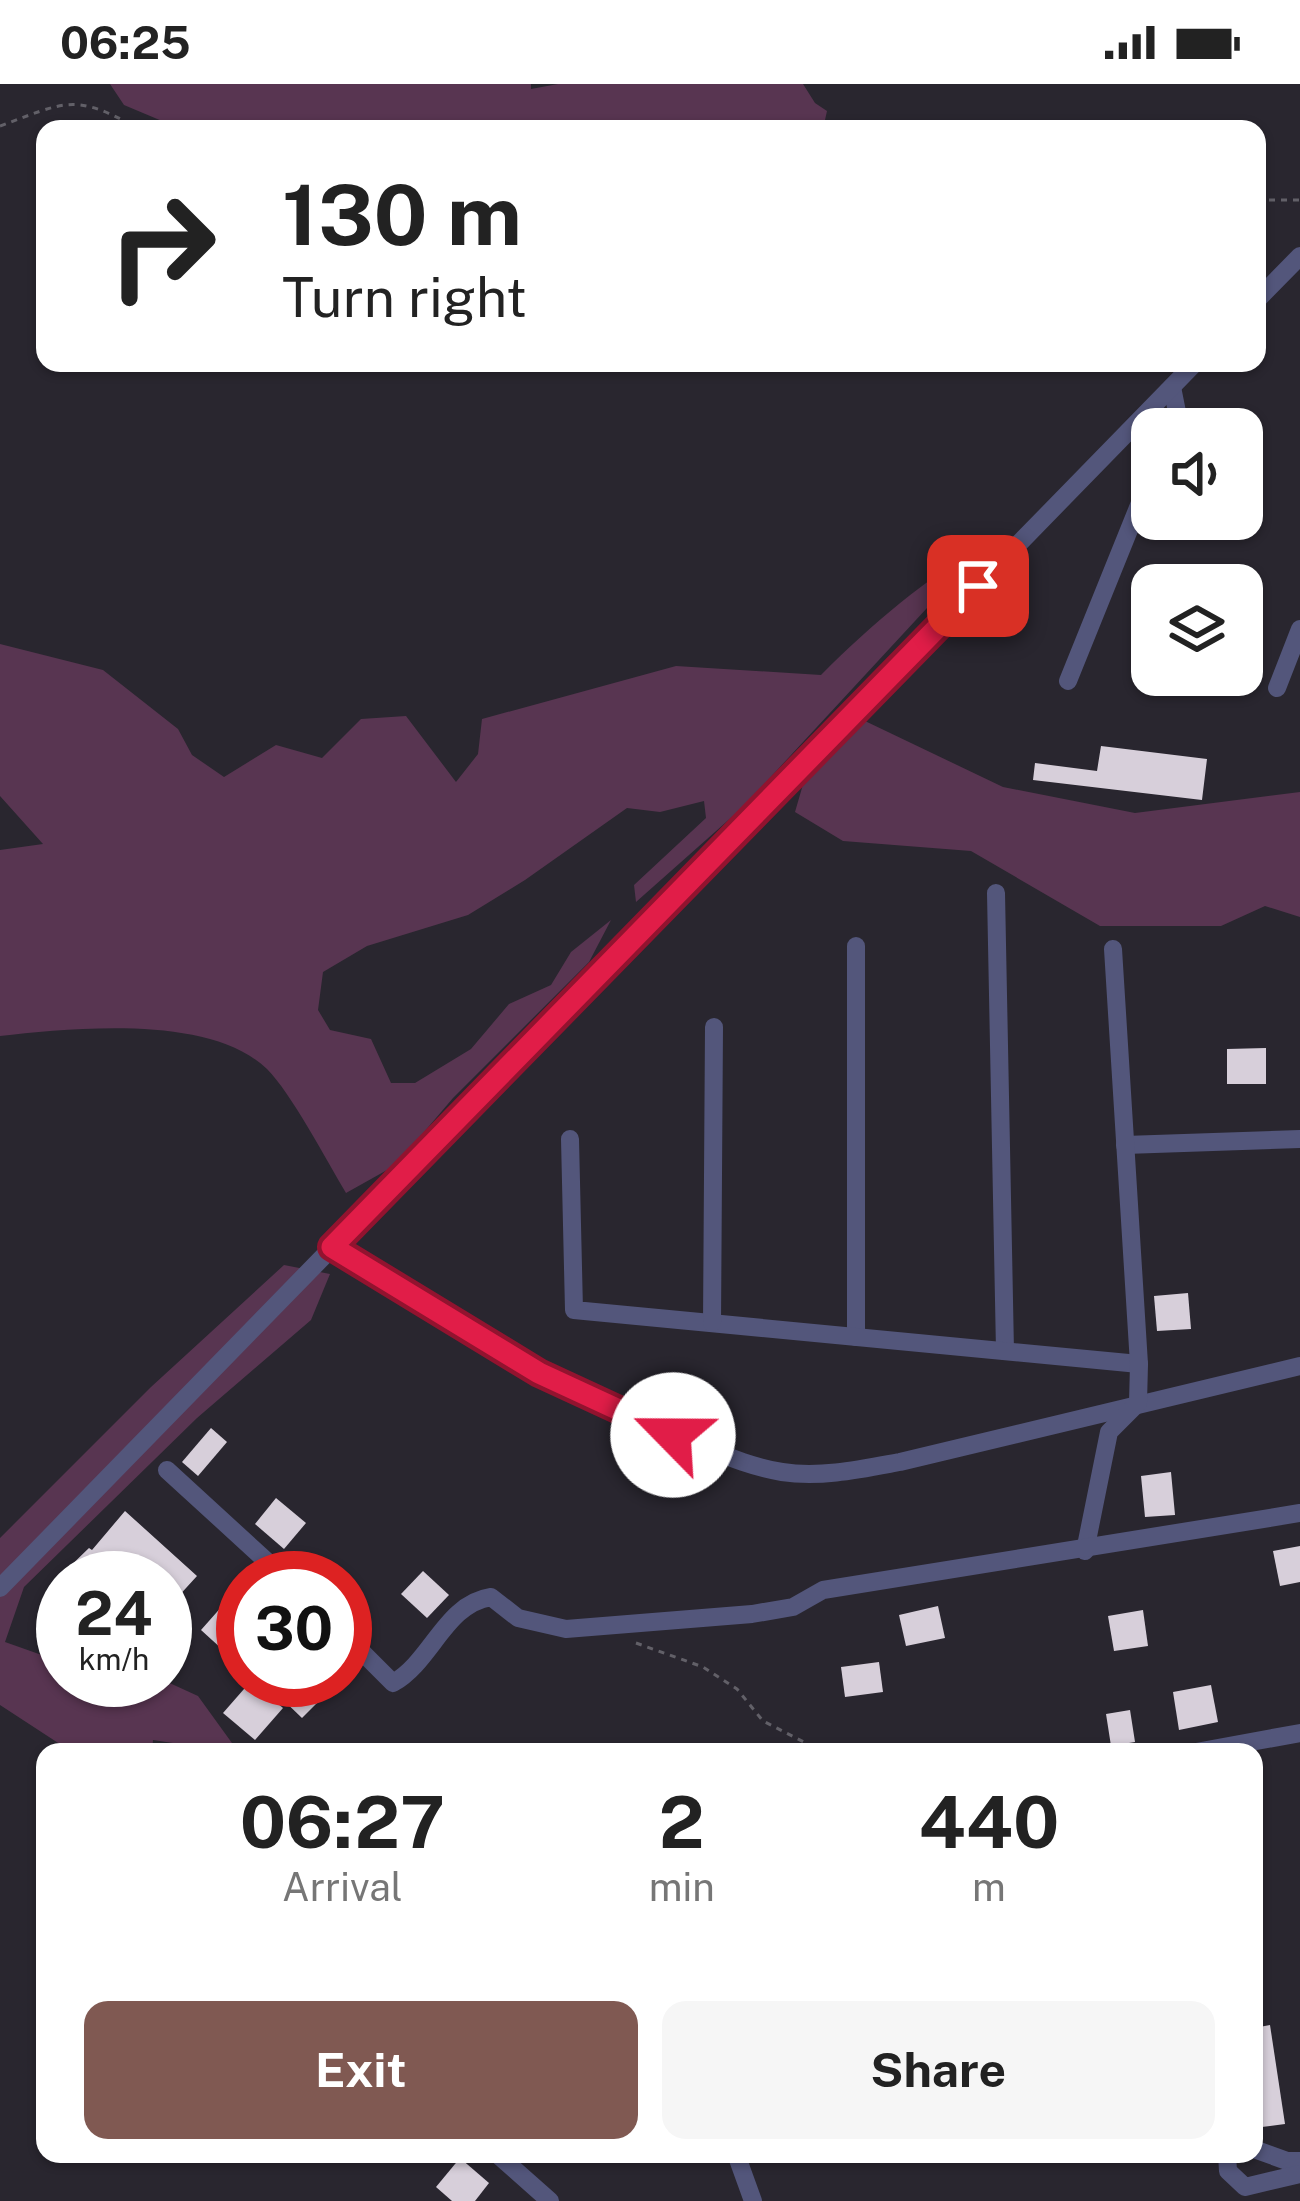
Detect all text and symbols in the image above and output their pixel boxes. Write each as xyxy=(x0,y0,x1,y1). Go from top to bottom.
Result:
text: 06:25 xyxy=(60,16,191,69)
text: 130 m xyxy=(282,165,522,264)
icon: right xyxy=(84,168,240,324)
text: Turn right xyxy=(282,266,527,329)
map controls xyxy=(1131,408,1263,696)
button: sound xyxy=(1131,408,1263,540)
pin xyxy=(927,535,1029,637)
icon: arrive xyxy=(945,553,1011,619)
button: layers xyxy=(1131,564,1263,696)
position arrow xyxy=(610,1372,736,1498)
speed limit sign: 30 xyxy=(216,1551,372,1707)
text: 24 xyxy=(75,1578,153,1649)
text: km/h xyxy=(79,1641,149,1677)
text: 06:27 xyxy=(240,1780,445,1864)
text: 2 xyxy=(659,1780,705,1864)
text: 440 xyxy=(918,1780,1059,1864)
text: Arrival xyxy=(282,1864,403,1910)
text: min xyxy=(649,1864,715,1910)
text: m xyxy=(972,1864,1006,1910)
button: Exit xyxy=(84,2001,638,2139)
button: Share xyxy=(662,2001,1215,2139)

